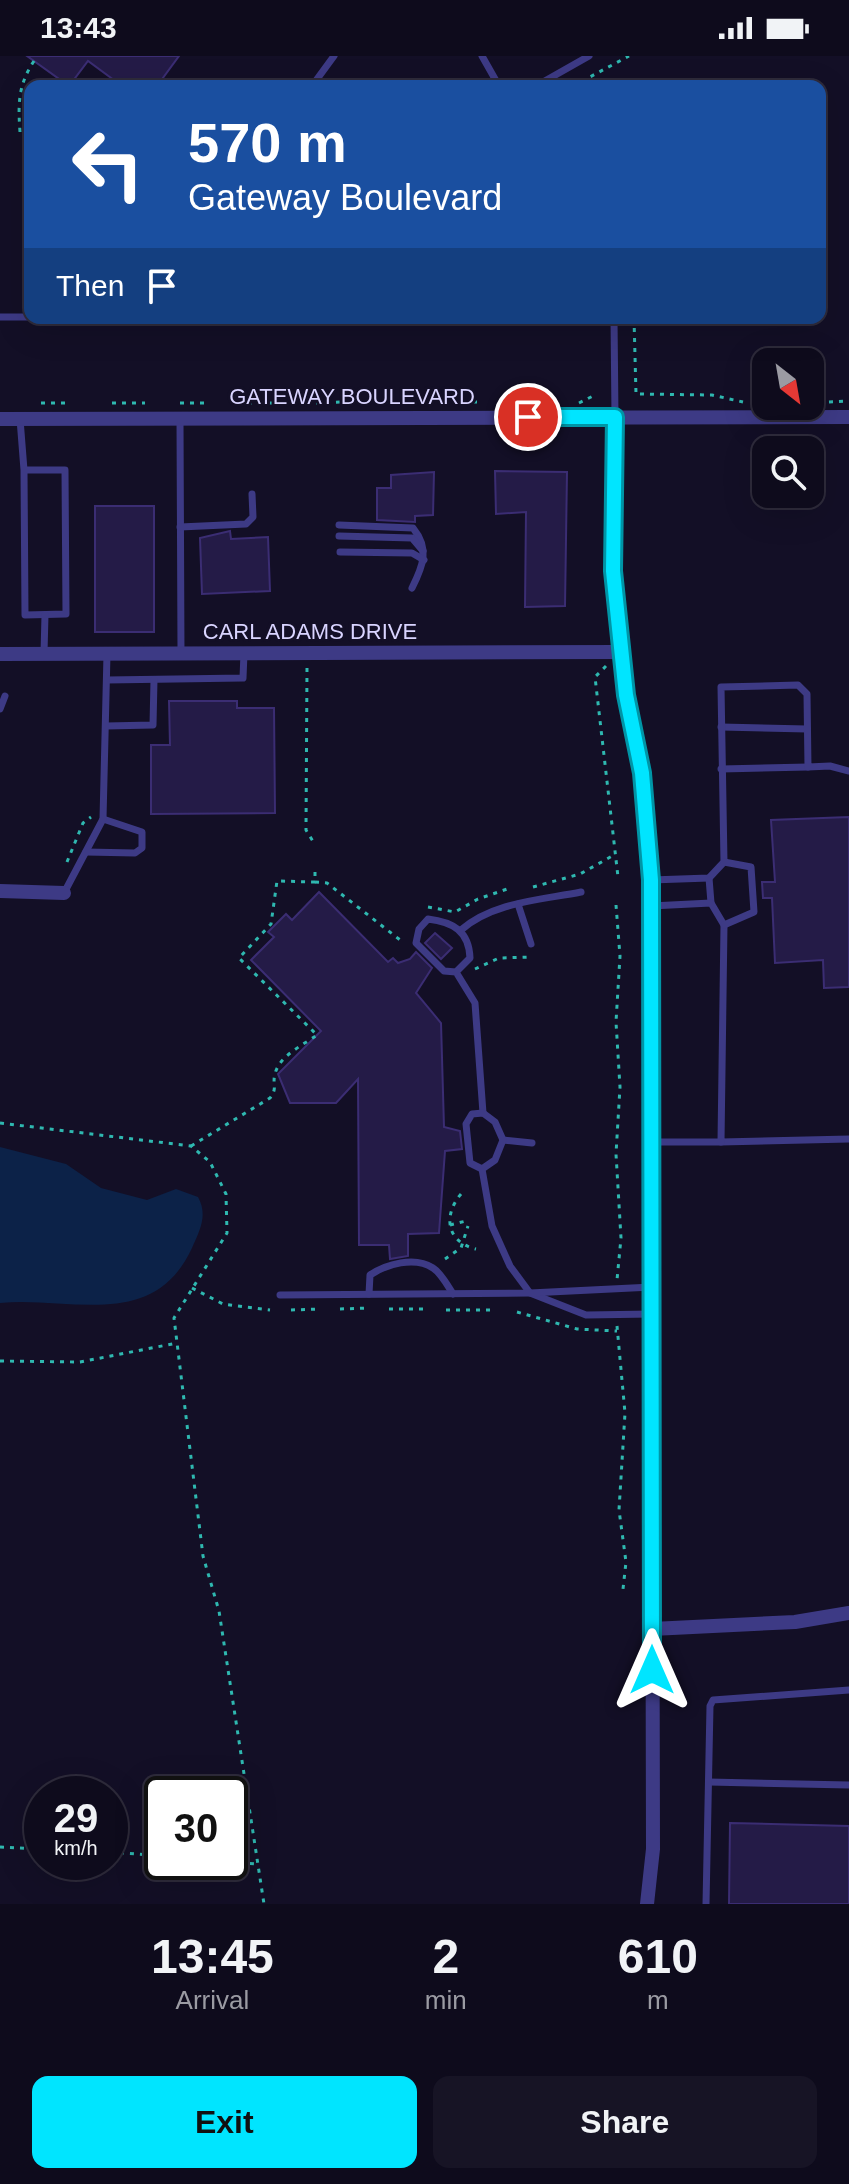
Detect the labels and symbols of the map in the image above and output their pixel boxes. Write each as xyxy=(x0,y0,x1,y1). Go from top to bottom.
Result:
north arrow xyxy=(752,348,824,420)
pin xyxy=(494,383,562,451)
street label: GATEWAY BOULEVARD xyxy=(229,384,475,409)
street label: CARL ADAMS DRIVE xyxy=(203,619,417,644)
position arrow xyxy=(610,1628,694,1712)
speed limit sign: 30 xyxy=(144,1776,248,1880)

